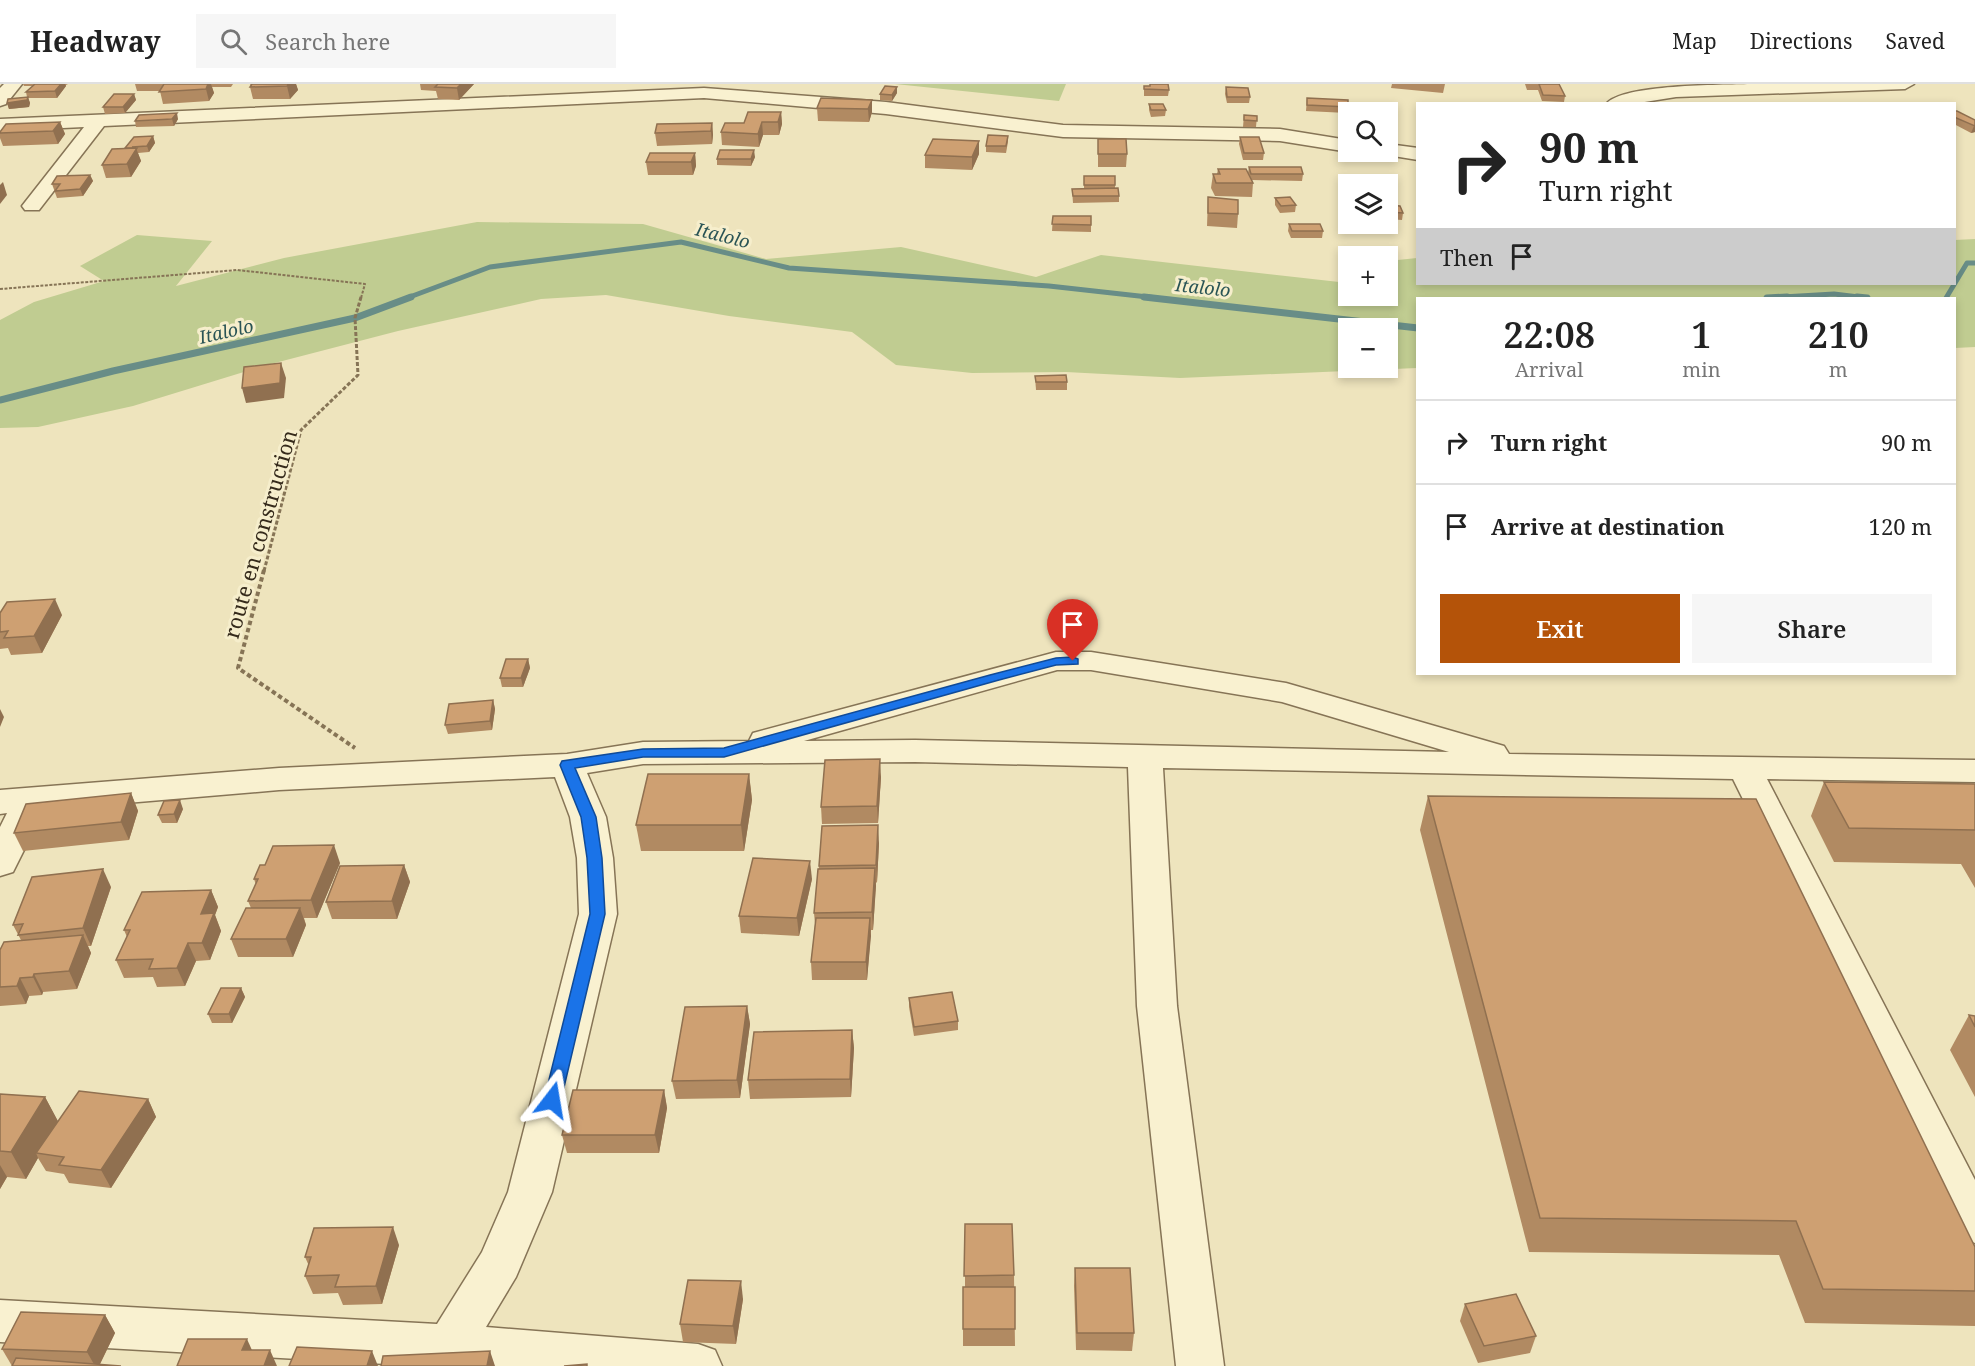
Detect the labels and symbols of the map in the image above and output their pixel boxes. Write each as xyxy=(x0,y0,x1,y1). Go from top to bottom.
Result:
water label: Italolo xyxy=(692,216,753,253)
water label: Italolo xyxy=(1173,272,1232,302)
water label: Italolo xyxy=(195,313,256,349)
street label: route en construction xyxy=(217,426,303,642)
pin xyxy=(1047,599,1098,661)
position arrow xyxy=(520,1068,584,1132)

